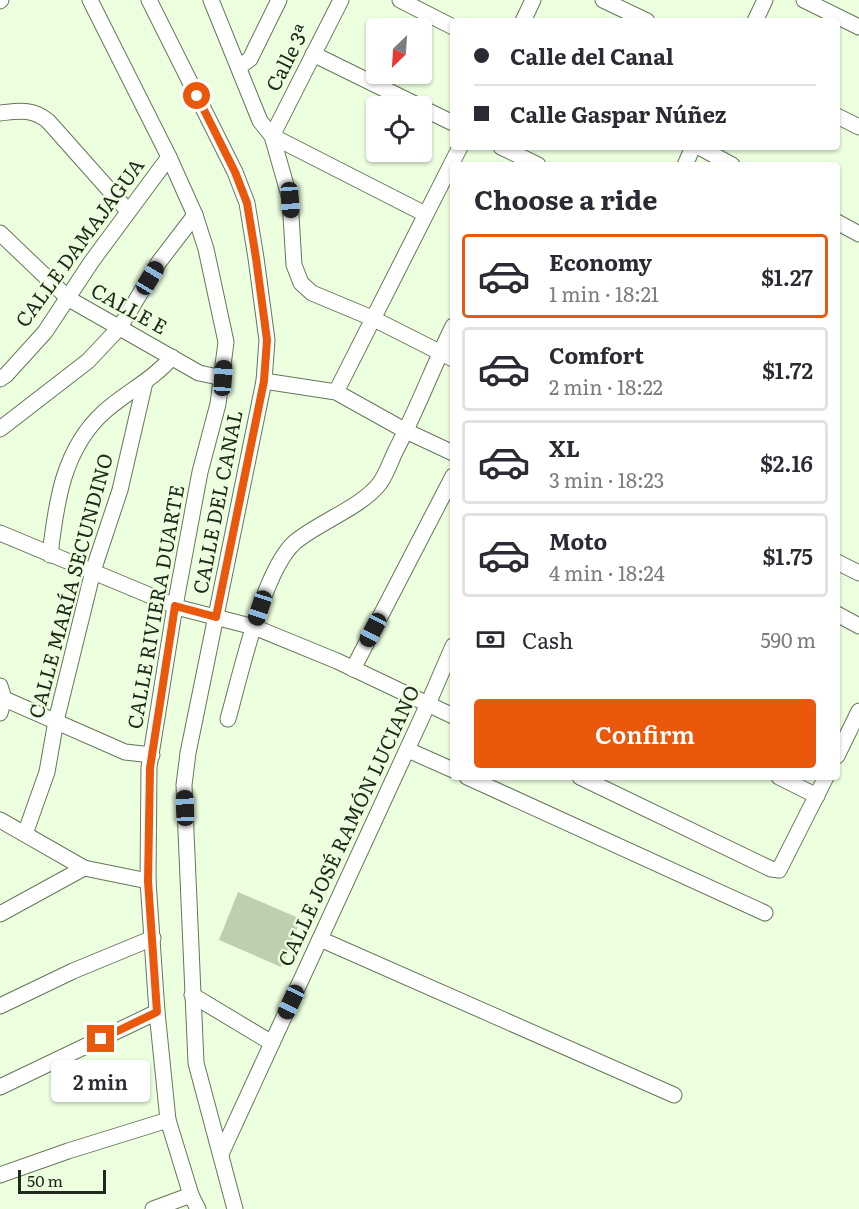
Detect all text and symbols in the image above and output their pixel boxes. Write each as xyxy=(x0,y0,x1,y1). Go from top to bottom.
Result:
street label: Calle 3ª xyxy=(257,18,316,96)
north arrow xyxy=(366,18,432,84)
map controls xyxy=(366,18,432,162)
text: Calle del Canal xyxy=(510,39,674,72)
route start xyxy=(183,82,210,109)
button: locate xyxy=(366,96,432,162)
text: Calle Gaspar Núñez xyxy=(510,97,727,130)
street label: CALLE DAMAJAGUA xyxy=(7,151,150,333)
text: Choose a ride xyxy=(474,178,657,218)
car xyxy=(280,181,300,219)
text: Economy xyxy=(549,245,652,278)
icon: car xyxy=(477,249,531,303)
car xyxy=(133,258,167,298)
text: $1.27 xyxy=(761,260,813,293)
street label: CALLE E xyxy=(86,274,174,341)
text: 1 min · 18:21 xyxy=(549,278,659,308)
text: Comfort xyxy=(549,338,644,371)
icon: car xyxy=(477,342,531,396)
text: $1.72 xyxy=(762,353,813,386)
car xyxy=(213,359,233,397)
text: 2 min · 18:22 xyxy=(549,371,663,401)
street label: CALLE DEL CANAL xyxy=(184,407,249,596)
text: XL xyxy=(549,431,580,464)
icon: car xyxy=(477,435,531,489)
text: $2.16 xyxy=(760,446,813,479)
street label: CALLE MARÍA SECUNDINO xyxy=(19,450,119,721)
text: 3 min · 18:23 xyxy=(549,464,664,494)
street label: CALLE RIVIERA DUARTE xyxy=(118,482,190,731)
text: Moto xyxy=(549,524,607,557)
icon: car xyxy=(477,528,531,582)
text: $1.75 xyxy=(763,539,813,572)
text: 4 min · 18:24 xyxy=(549,557,665,587)
car xyxy=(246,588,274,628)
car xyxy=(357,610,389,650)
icon: cash xyxy=(474,623,507,656)
text: Cash xyxy=(522,623,573,656)
text: 590 m xyxy=(760,624,816,654)
street label: CALLE JOSÉ RAMÓN LUCIANO xyxy=(269,680,426,971)
button: Confirm xyxy=(474,699,816,768)
car xyxy=(175,790,195,826)
car xyxy=(275,982,307,1022)
route end xyxy=(87,1025,114,1052)
callout: 2 min xyxy=(51,1060,150,1102)
text: 2 min xyxy=(73,1066,128,1096)
scale bar xyxy=(18,1167,106,1194)
text: 50 m xyxy=(27,1168,63,1192)

